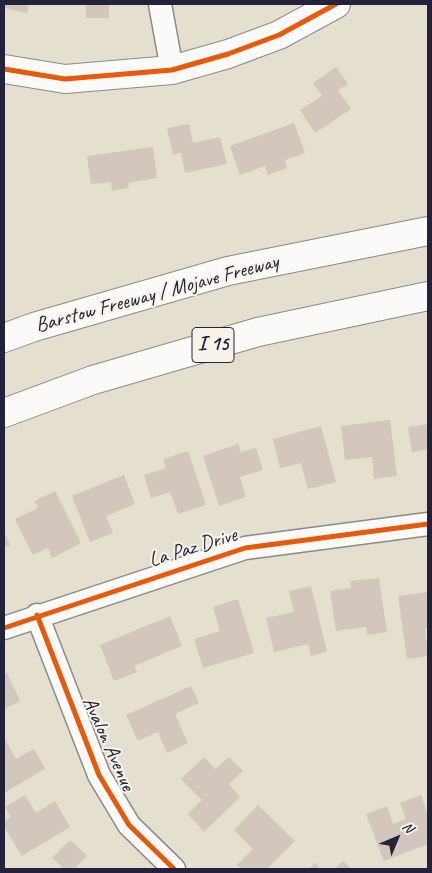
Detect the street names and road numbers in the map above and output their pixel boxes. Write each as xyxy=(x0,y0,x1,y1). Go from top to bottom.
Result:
street label: Barstow Freeway / Mojave Freeway xyxy=(33,249,281,339)
road number: I 15 xyxy=(192,328,234,362)
street label: La Paz Drive xyxy=(146,523,240,573)
street label: Avalon Avenue xyxy=(76,693,140,795)

